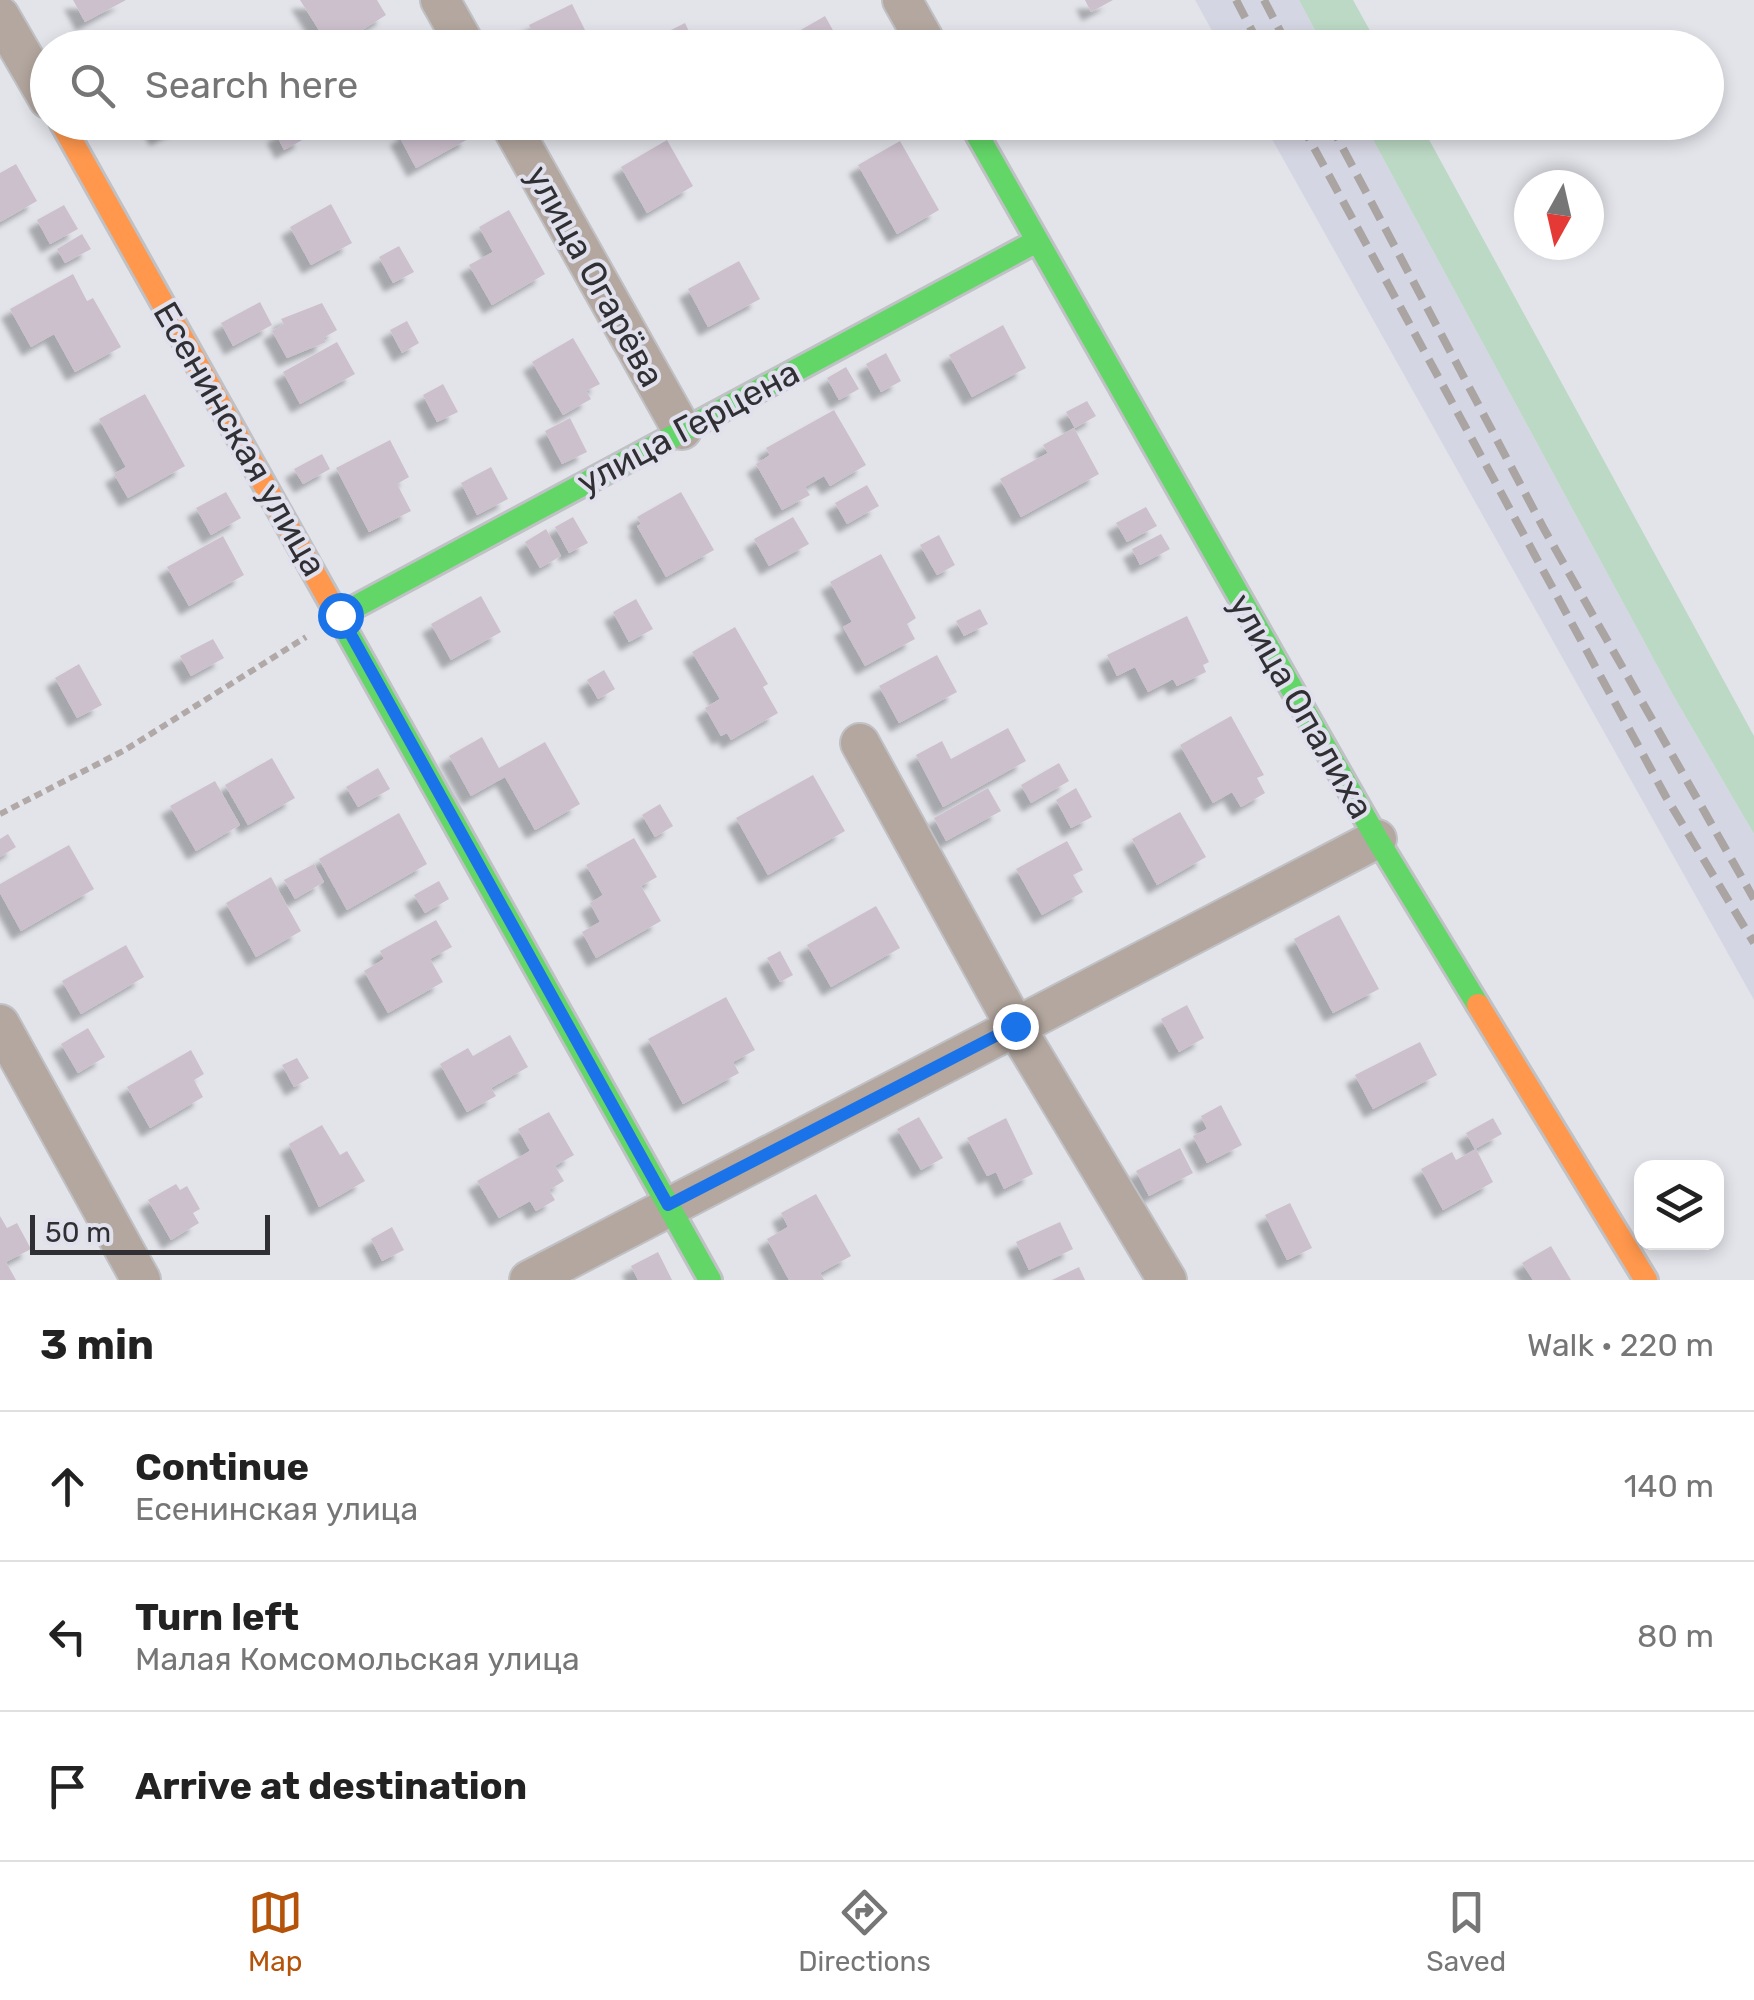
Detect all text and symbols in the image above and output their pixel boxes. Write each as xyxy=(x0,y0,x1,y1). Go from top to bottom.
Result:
search box xyxy=(30,30,1724,140)
icon: search xyxy=(65,58,120,113)
text: Search here xyxy=(145,62,358,108)
street label: улица Огарёва xyxy=(517,158,673,394)
north arrow xyxy=(1514,170,1604,260)
street label: Есенинская улица xyxy=(144,294,336,584)
street label: улица Герцена xyxy=(570,351,806,503)
street label: улица Опалиха xyxy=(1220,586,1382,826)
route start xyxy=(318,593,364,639)
route end xyxy=(993,1004,1039,1050)
map controls xyxy=(1634,1160,1724,1250)
button: layers xyxy=(1634,1160,1724,1250)
scale bar xyxy=(30,1210,270,1254)
text: 50 m xyxy=(45,1216,111,1249)
text: 3 min xyxy=(40,1320,154,1370)
text: Walk · 220 m xyxy=(1527,1326,1714,1364)
text: Continue xyxy=(135,1444,309,1490)
icon: ahead xyxy=(40,1459,95,1514)
text: 140 m xyxy=(1624,1467,1714,1505)
text: Есенинская улица xyxy=(135,1490,418,1528)
text: Turn left xyxy=(135,1594,299,1640)
icon: left xyxy=(40,1609,95,1664)
text: 80 m xyxy=(1637,1617,1714,1655)
text: Малая Комсомольская улица xyxy=(135,1640,580,1678)
icon: arrive xyxy=(40,1759,95,1814)
text: Arrive at destination xyxy=(135,1763,527,1809)
tab: Map xyxy=(248,1885,303,1978)
tab: Directions xyxy=(798,1885,931,1978)
tab: Saved xyxy=(1426,1885,1506,1978)

